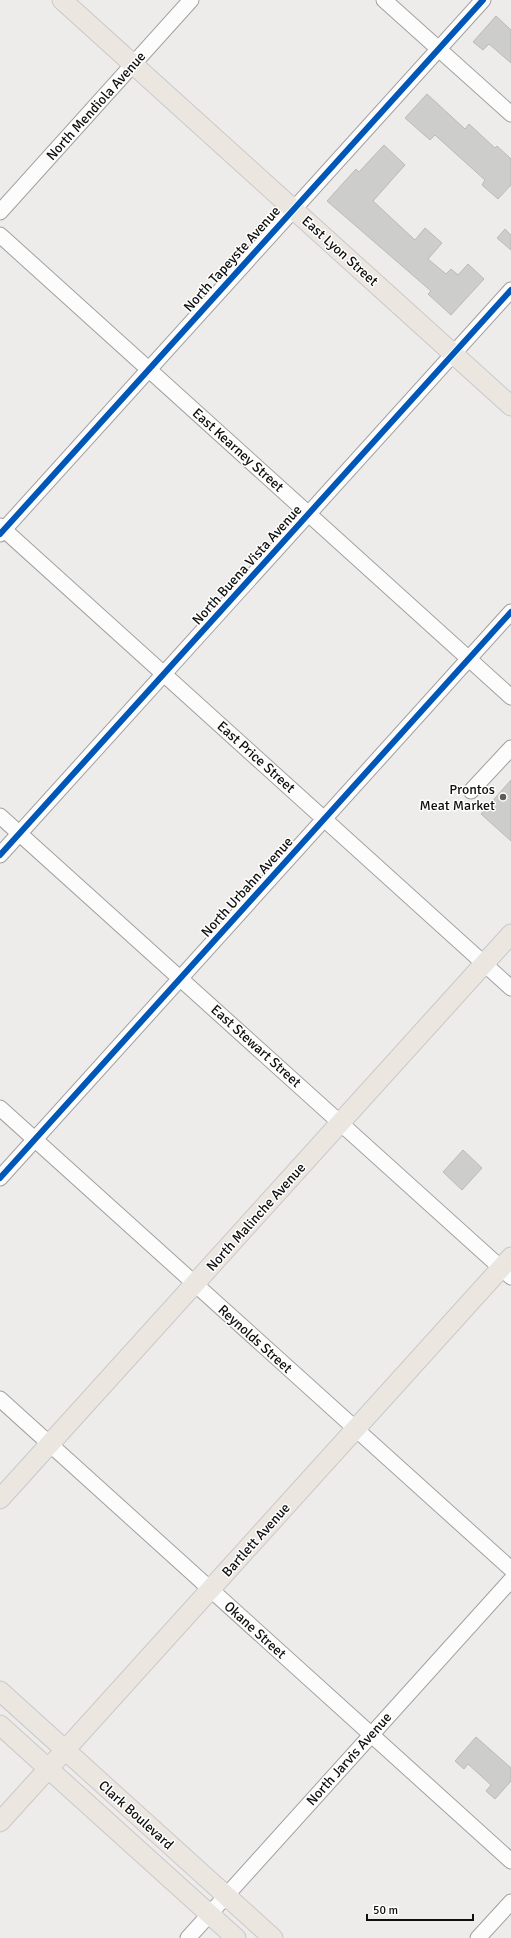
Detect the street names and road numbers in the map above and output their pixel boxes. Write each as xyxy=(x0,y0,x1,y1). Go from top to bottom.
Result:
street label: North Mendiola Avenue xyxy=(43,48,149,164)
street label: North Tapeyste Avenue xyxy=(180,203,284,315)
street label: East Lyon Street xyxy=(298,212,382,290)
street label: East Kearney Street xyxy=(189,405,287,496)
street label: North Buena Vista Avenue xyxy=(189,501,305,629)
street label: East Price Street xyxy=(214,718,299,797)
street label: North Urbahn Avenue xyxy=(198,833,296,941)
street label: East Stewart Street xyxy=(207,1001,305,1091)
street label: North Malinche Avenue xyxy=(203,1159,309,1275)
street label: Reynolds Street xyxy=(215,1301,296,1377)
street label: Bartlett Avenue xyxy=(218,1500,294,1580)
street label: Okane Street xyxy=(220,1598,290,1662)
street label: North Jarvis Avenue xyxy=(303,1709,395,1809)
street label: Clark Boulevard xyxy=(95,1777,177,1853)

